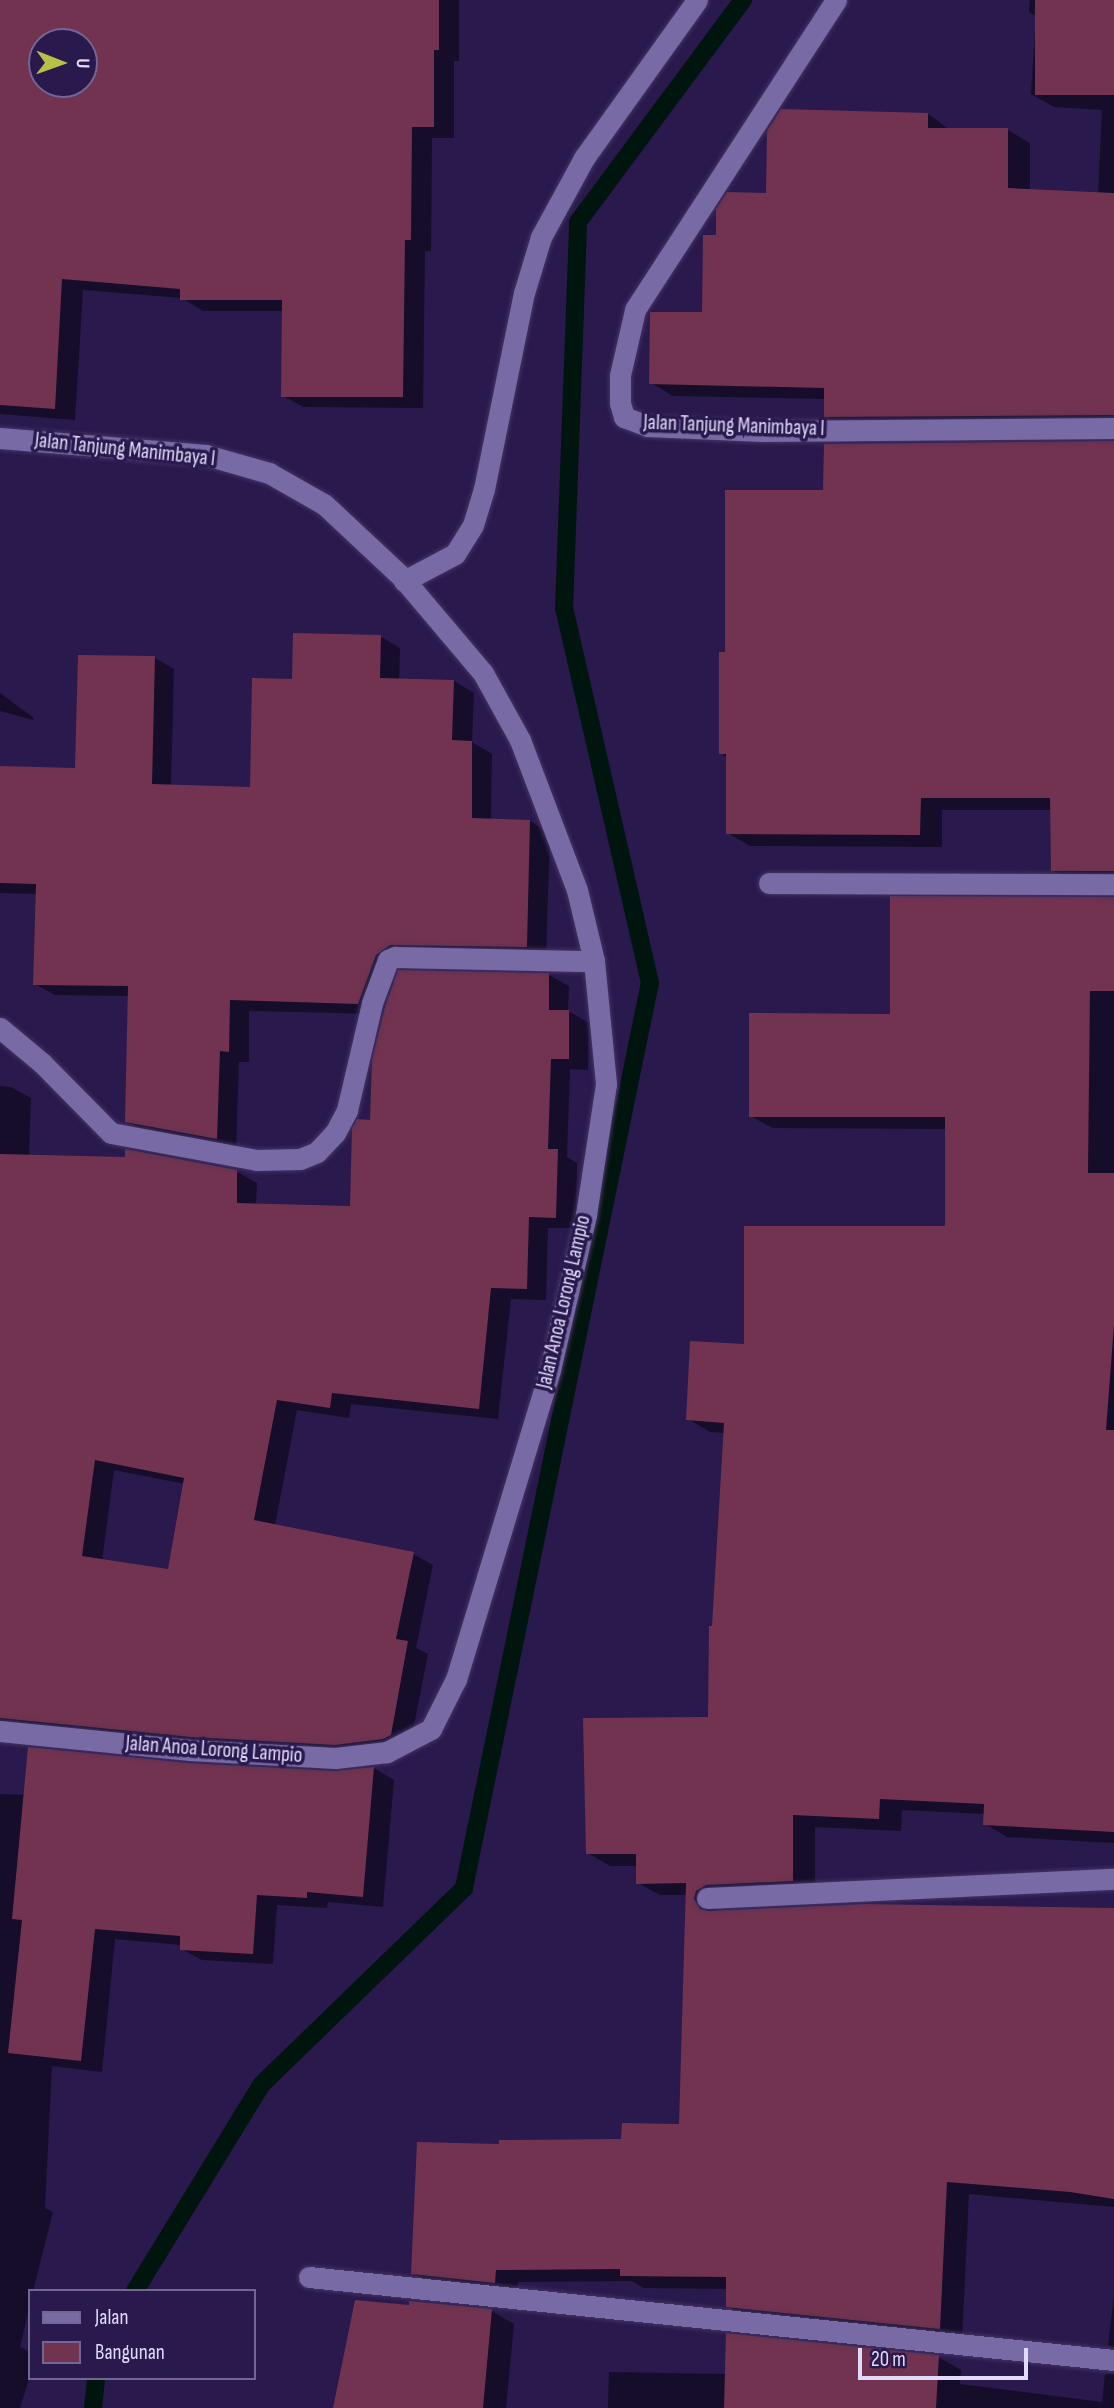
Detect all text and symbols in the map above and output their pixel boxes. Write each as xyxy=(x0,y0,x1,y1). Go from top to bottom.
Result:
north arrow xyxy=(28,28,98,98)
text: U xyxy=(71,58,94,68)
street label: Jalan Tanjung Manimbaya I xyxy=(643,410,825,442)
street label: Jalan Tanjung Manimbaya I xyxy=(34,428,216,472)
street label: Jalan Anoa Lorong Lampio xyxy=(532,1213,596,1391)
street label: Jalan Anoa Lorong Lampio xyxy=(125,1731,303,1769)
legend xyxy=(28,2289,256,2380)
text: Jalan xyxy=(95,2305,128,2330)
scale bar xyxy=(862,2334,1032,2378)
text: Bangunan xyxy=(95,2340,165,2365)
text: 20 m xyxy=(871,2347,906,2372)

